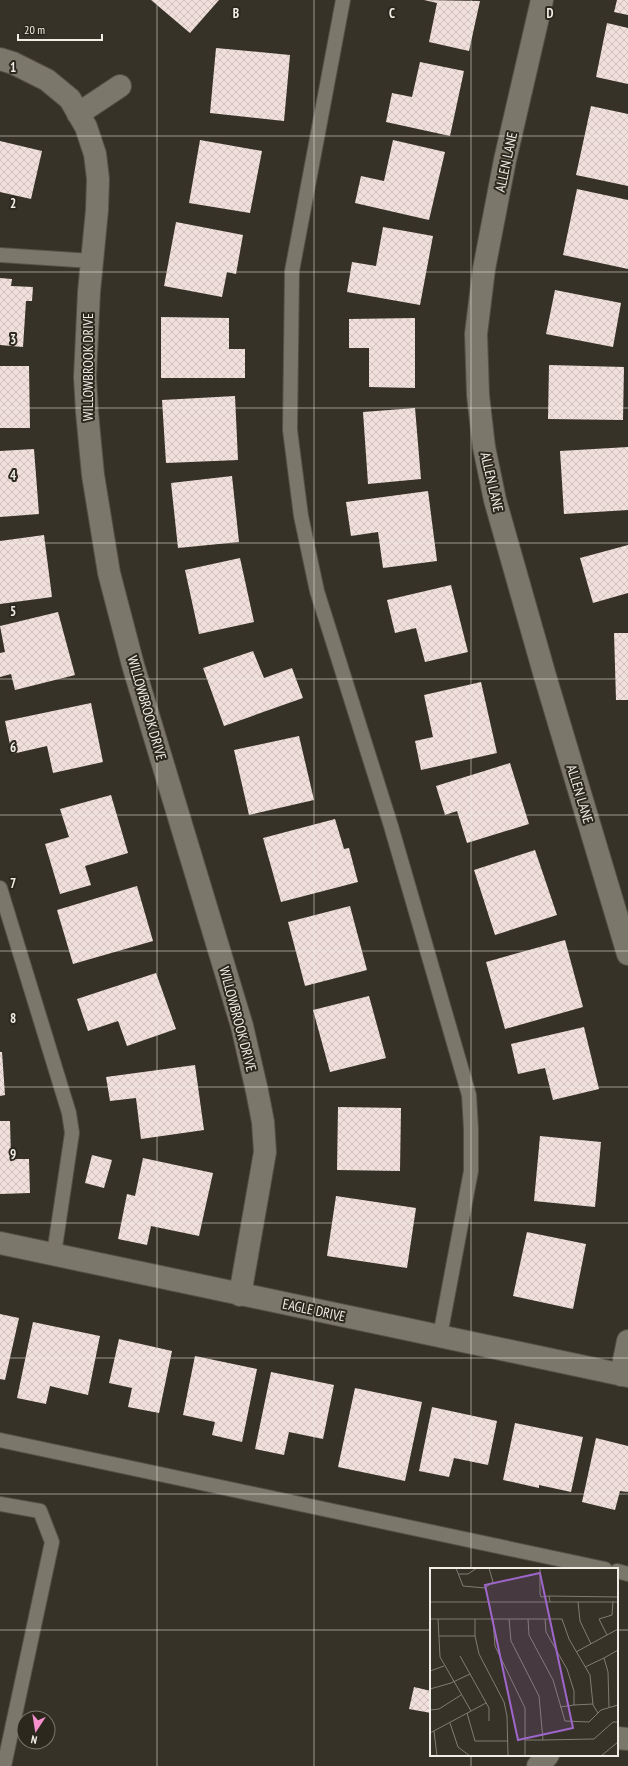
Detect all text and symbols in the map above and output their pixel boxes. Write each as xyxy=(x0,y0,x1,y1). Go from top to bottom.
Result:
text: B xyxy=(233,5,239,22)
text: C xyxy=(389,5,395,22)
text: D xyxy=(547,5,554,22)
scale bar xyxy=(18,16,102,42)
text: 20 m xyxy=(24,22,45,37)
text: 1 xyxy=(10,59,16,76)
street label: ALLEN LANE xyxy=(491,130,521,194)
text: 2 xyxy=(10,195,16,212)
street label: WILLOWBROOK DRIVE xyxy=(79,313,97,421)
text: 3 xyxy=(10,331,16,348)
street label: ALLEN LANE xyxy=(476,450,508,514)
text: 4 xyxy=(10,467,17,484)
text: 5 xyxy=(10,603,16,620)
street label: WILLOWBROOK DRIVE xyxy=(123,654,171,762)
text: 6 xyxy=(10,739,16,756)
street label: ALLEN LANE xyxy=(563,762,597,826)
text: 7 xyxy=(10,875,16,892)
street label: WILLOWBROOK DRIVE xyxy=(215,965,261,1073)
text: 8 xyxy=(10,1010,16,1027)
text: 9 xyxy=(10,1146,16,1163)
street label: EAGLE DRIVE xyxy=(281,1295,347,1325)
inset map xyxy=(430,1568,618,1756)
north arrow xyxy=(16,1710,56,1750)
text: N xyxy=(30,1732,38,1747)

